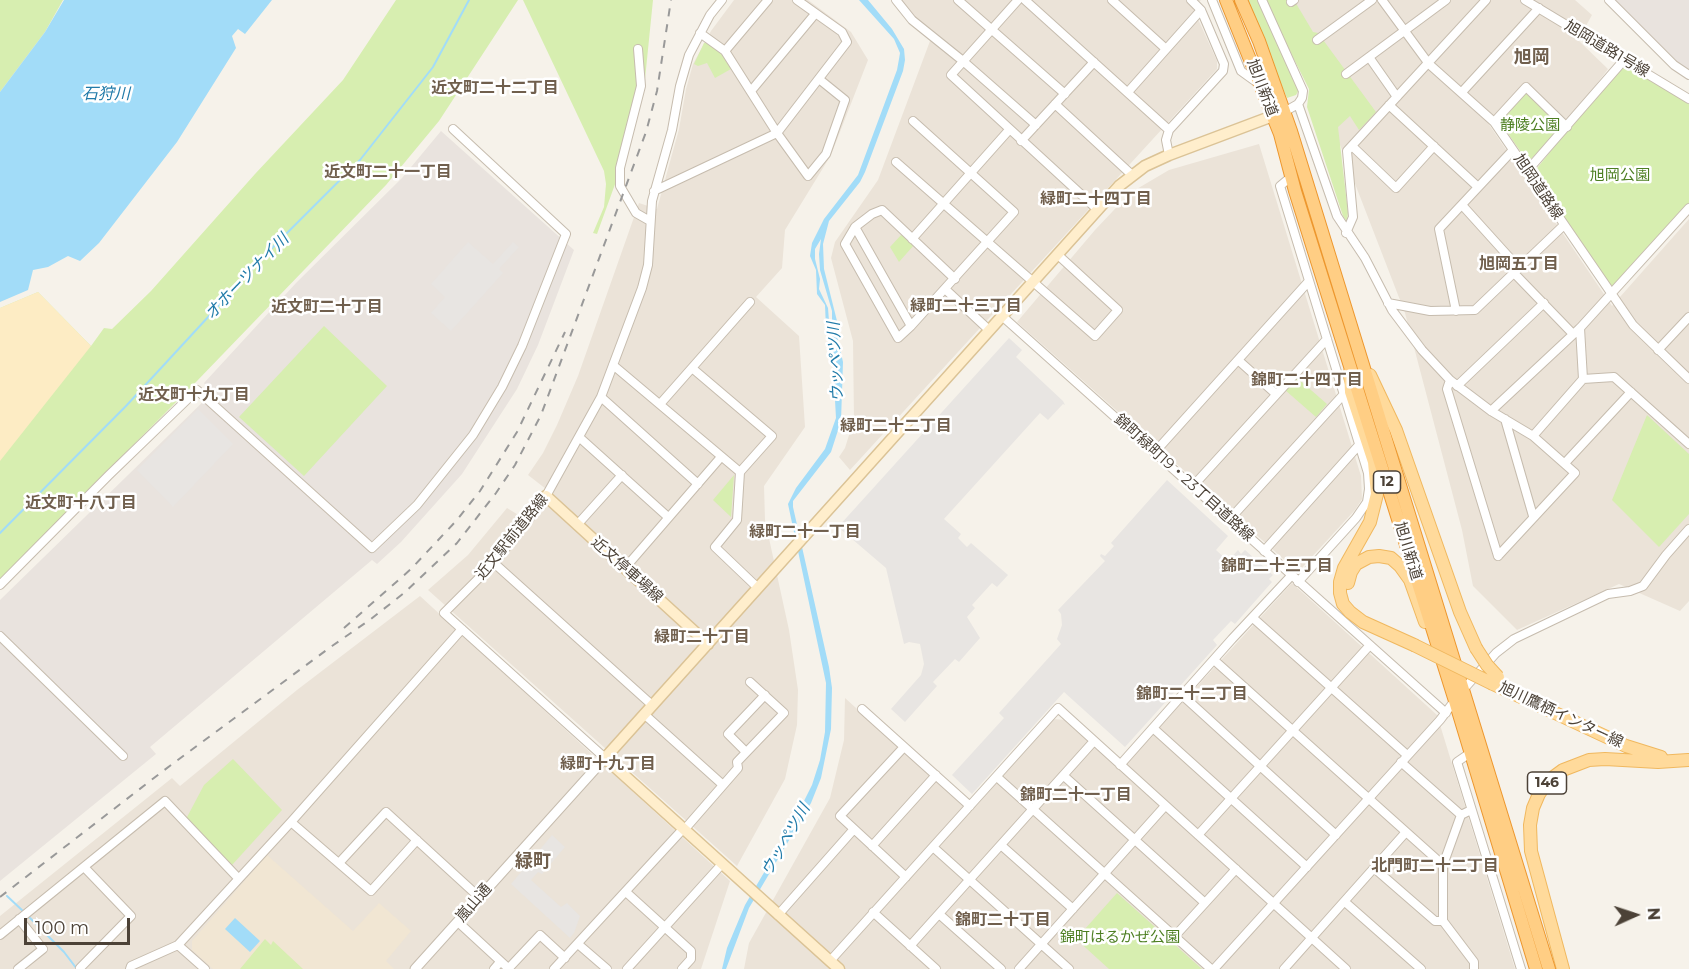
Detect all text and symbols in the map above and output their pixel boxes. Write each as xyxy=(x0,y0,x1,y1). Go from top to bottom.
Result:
street label: 旭岡道路1号線 xyxy=(1561,17,1653,81)
district label: 旭岡 xyxy=(1514,47,1550,69)
street label: 旭川新道 xyxy=(1243,57,1281,119)
district label: 近文町二十二丁目 xyxy=(431,78,559,98)
water label: 石狩川 xyxy=(82,84,130,104)
park label: 静陵公園 xyxy=(1500,117,1560,135)
street label: 旭岡道路線 xyxy=(1510,151,1566,223)
district label: 近文町二十一丁目 xyxy=(324,162,452,182)
park label: 旭岡公園 xyxy=(1590,167,1650,185)
district label: 緑町二十四丁目 xyxy=(1040,189,1152,209)
water label: オホーツナイ川 xyxy=(201,230,293,324)
district label: 旭岡五丁目 xyxy=(1479,254,1559,274)
district label: 緑町二十三丁目 xyxy=(910,296,1022,316)
district label: 近文町二十丁目 xyxy=(271,297,383,317)
water label: ウッペツ川 xyxy=(824,322,848,402)
district label: 錦町二十四丁目 xyxy=(1251,370,1363,390)
district label: 近文町十九丁目 xyxy=(138,385,250,405)
street label: 錦町緑町19・23丁目道路線 xyxy=(1111,411,1257,545)
district label: 緑町二十二丁目 xyxy=(840,416,952,436)
road number: 12 xyxy=(1374,471,1400,493)
street label: 近文駅前道路線 xyxy=(472,491,552,583)
district label: 近文町十八丁目 xyxy=(25,493,137,513)
street label: 旭川新道 xyxy=(1391,520,1425,582)
district label: 緑町二十一丁目 xyxy=(749,522,861,542)
street label: 近文停車場線 xyxy=(588,533,666,607)
district label: 錦町二十三丁目 xyxy=(1221,556,1333,576)
district label: 緑町二十丁目 xyxy=(654,627,750,647)
street label: 旭川鷹栖インター線 xyxy=(1496,678,1626,752)
district label: 錦町二十二丁目 xyxy=(1136,684,1248,704)
district label: 緑町十九丁目 xyxy=(560,754,656,774)
road number: 146 xyxy=(1528,772,1566,794)
district label: 錦町二十一丁目 xyxy=(1020,785,1132,805)
water label: ウッペツ川 xyxy=(758,801,814,879)
district label: 緑町 xyxy=(515,851,551,873)
district label: 北門町二十二丁目 xyxy=(1371,856,1499,876)
street label: 嵐山通 xyxy=(452,880,496,926)
north arrow xyxy=(1605,885,1665,945)
scale bar xyxy=(27,906,134,944)
text: N xyxy=(1644,907,1663,921)
district label: 錦町二十丁目 xyxy=(955,910,1051,930)
text: 100 m xyxy=(35,917,89,939)
park label: 錦町はるかぜ公園 xyxy=(1060,929,1180,947)

